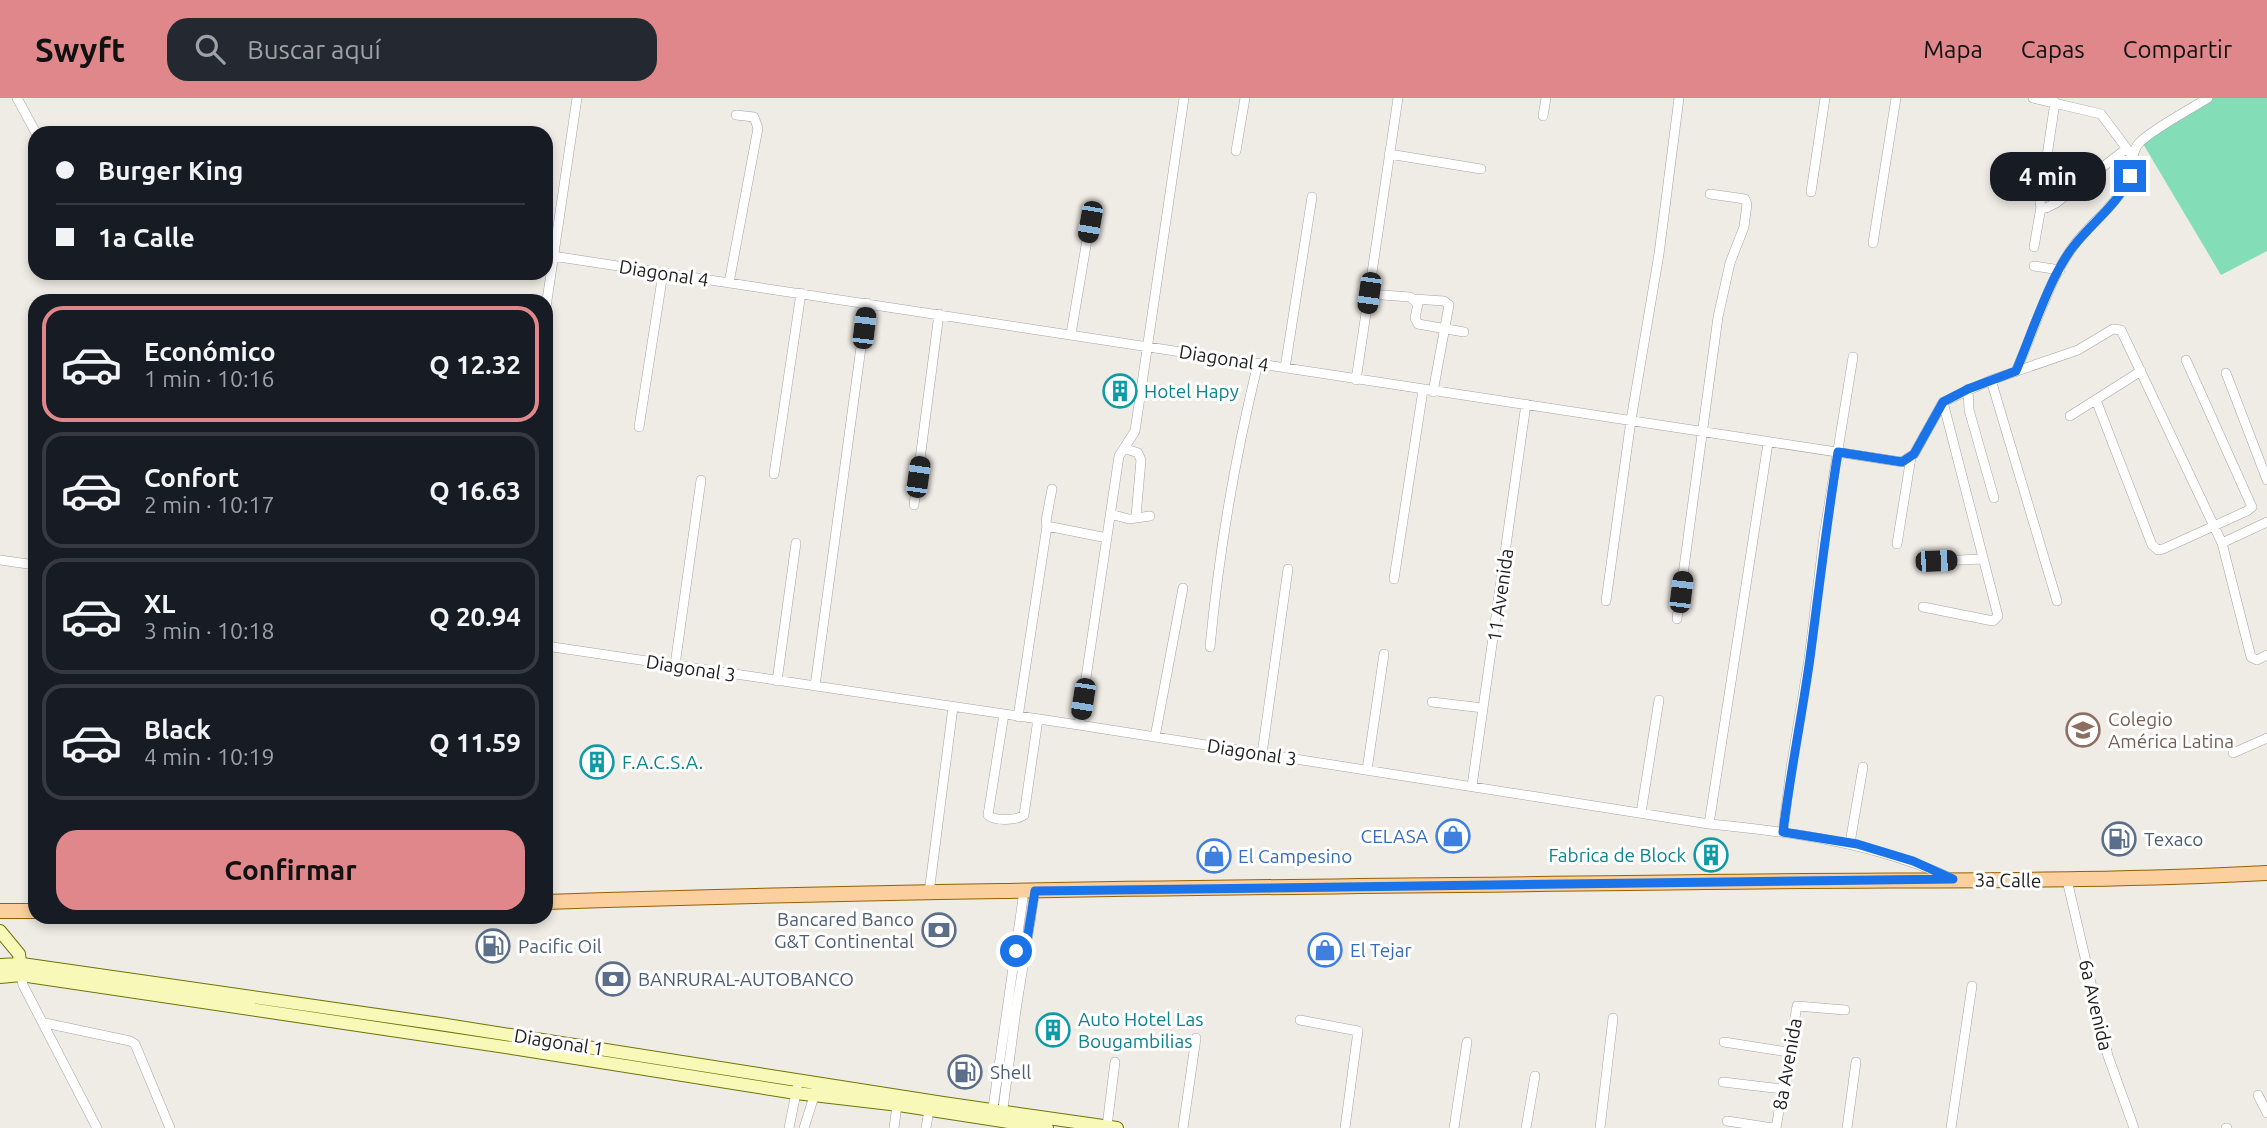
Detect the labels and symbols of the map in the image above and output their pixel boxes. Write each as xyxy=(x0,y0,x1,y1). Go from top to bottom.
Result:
callout: 4 min xyxy=(1990,152,2106,200)
route end xyxy=(2114,160,2146,192)
car xyxy=(1077,199,1104,245)
street label: Diagonal 4 xyxy=(618,255,710,291)
car xyxy=(1356,271,1383,315)
car xyxy=(852,306,877,350)
street label: Diagonal 4 xyxy=(1178,340,1270,376)
building icon: Hotel Hapy xyxy=(1101,372,1139,410)
place label: Hotel Hapy xyxy=(1144,380,1239,402)
car xyxy=(905,455,932,499)
street label: 11 Avenida xyxy=(1483,547,1517,643)
car xyxy=(1915,550,1958,572)
car xyxy=(1669,570,1694,614)
street label: Diagonal 3 xyxy=(645,650,737,686)
car xyxy=(1070,677,1097,721)
place label: Colegio América Latina xyxy=(2108,708,2234,752)
school or university icon: Colegio América Latina xyxy=(2064,711,2102,749)
street label: Diagonal 3 xyxy=(1206,734,1298,770)
building icon: F.A.C.S.A. xyxy=(578,743,616,781)
place label: F.A.C.S.A. xyxy=(622,751,703,773)
shop icon: CELASA xyxy=(1434,817,1472,855)
fuel station icon: Texaco xyxy=(2100,820,2138,858)
place label: CELASA xyxy=(1361,825,1429,847)
place label: Texaco xyxy=(2144,828,2203,850)
building icon: Fabrica de Block xyxy=(1692,836,1730,874)
shop icon: El Campesino xyxy=(1195,837,1233,875)
place label: Fabrica de Block xyxy=(1549,844,1686,866)
place label: El Campesino xyxy=(1238,845,1352,867)
street label: 3a Calle xyxy=(1974,868,2042,892)
place label: Bancared Banco G&T Continental xyxy=(774,908,914,952)
bank icon: Bancared Banco G&T Continental xyxy=(920,911,958,949)
fuel station icon: Pacific Oil xyxy=(474,927,512,965)
shop icon: El Tejar xyxy=(1306,931,1344,969)
place label: Pacific Oil xyxy=(518,935,602,957)
route start xyxy=(1000,935,1032,967)
place label: El Tejar xyxy=(1350,939,1412,961)
street label: 6a Avenida xyxy=(2075,957,2117,1053)
bank icon: BANRURAL-AUTOBANCO xyxy=(594,960,632,998)
place label: BANRURAL-AUTOBANCO xyxy=(638,968,854,990)
place label: Auto Hotel Las Bougambilias xyxy=(1078,1008,1203,1052)
building icon: Auto Hotel Las Bougambilias xyxy=(1034,1011,1072,1049)
street label: 8a Avenida xyxy=(1768,1016,1806,1112)
street label: Diagonal 1 xyxy=(513,1024,605,1060)
fuel station icon: Shell xyxy=(946,1053,984,1091)
place label: Shell xyxy=(990,1061,1031,1083)

